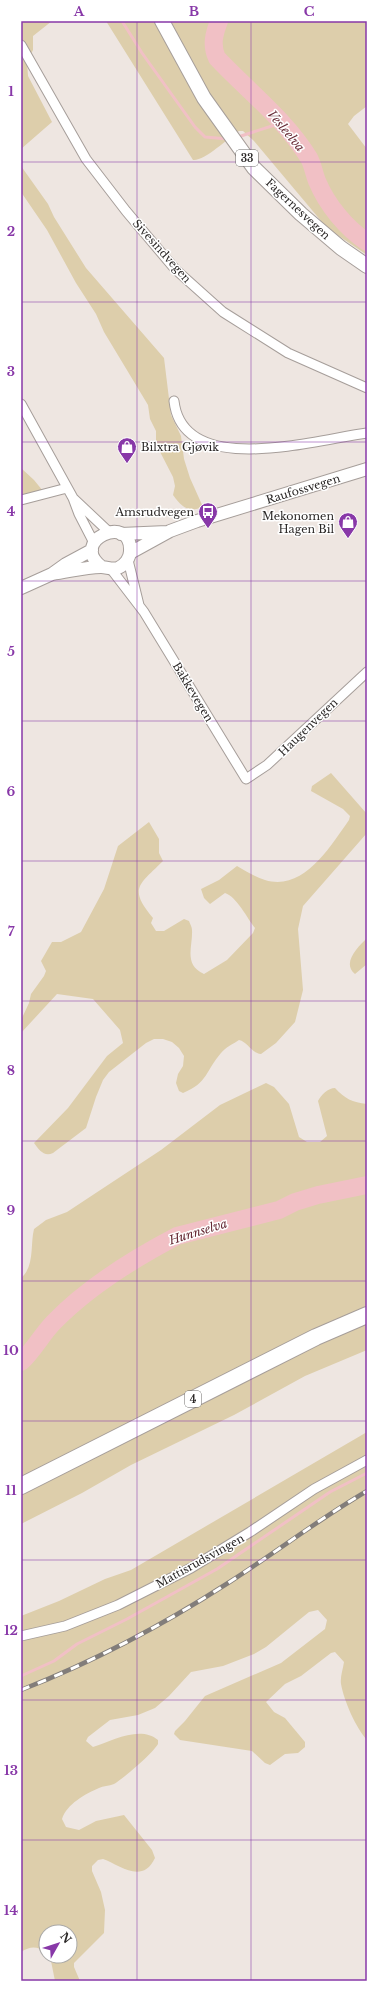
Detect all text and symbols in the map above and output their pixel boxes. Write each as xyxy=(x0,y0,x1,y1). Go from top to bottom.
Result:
text: A xyxy=(73,3,85,20)
text: B xyxy=(189,3,199,20)
text: C xyxy=(304,3,315,20)
text: 1 xyxy=(8,83,14,100)
water label: Vesleelva xyxy=(265,107,308,155)
road number: 33 xyxy=(236,150,258,166)
street label: Fagernesvegen xyxy=(263,176,333,243)
street label: Sivesindvegen xyxy=(130,216,194,286)
text: 2 xyxy=(7,223,15,240)
text: 3 xyxy=(7,363,15,380)
shop icon: Bilxtra Gjøvik xyxy=(116,436,138,464)
place label: Bilxtra Gjøvik xyxy=(141,440,219,454)
street label: Raufossvegen xyxy=(264,471,342,507)
bus stop icon: Amsrudvegen xyxy=(197,501,219,529)
text: 4 xyxy=(7,503,16,520)
place label: Amsrudvegen xyxy=(115,505,194,519)
place label: Mekonomen Hagen Bil xyxy=(262,509,334,536)
shop icon: Mekonomen Hagen Bil xyxy=(337,511,359,539)
text: 5 xyxy=(7,643,15,660)
street label: Bakkevegen xyxy=(170,660,216,725)
street label: Haugenvegen xyxy=(275,695,341,759)
text: 6 xyxy=(7,783,16,800)
text: 7 xyxy=(8,923,15,940)
text: 8 xyxy=(7,1062,15,1079)
text: 9 xyxy=(7,1202,16,1219)
water label: Hunnselva xyxy=(166,1216,229,1248)
text: 10 xyxy=(3,1342,19,1359)
road number: 4 xyxy=(185,1391,201,1407)
text: 11 xyxy=(5,1482,17,1499)
street label: Mattisrudsvingen xyxy=(154,1531,247,1591)
text: 12 xyxy=(4,1622,18,1639)
text: 13 xyxy=(4,1762,18,1779)
text: 14 xyxy=(4,1902,19,1919)
north arrow xyxy=(38,1924,78,1964)
text: N xyxy=(57,1929,75,1947)

